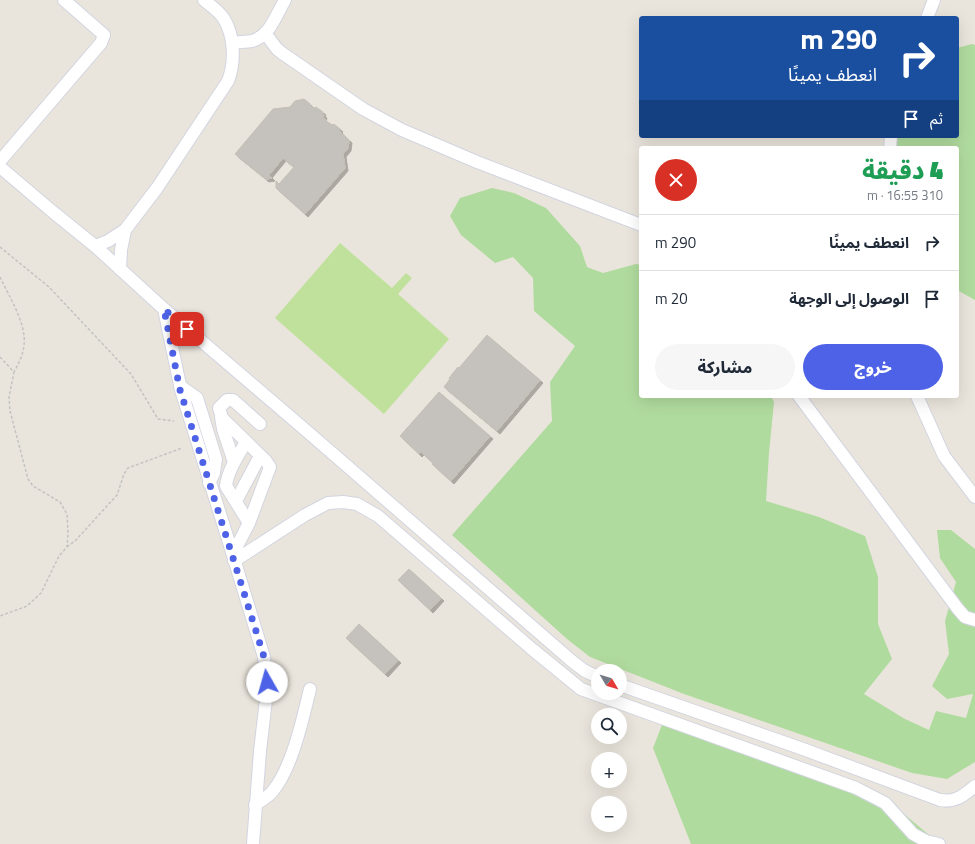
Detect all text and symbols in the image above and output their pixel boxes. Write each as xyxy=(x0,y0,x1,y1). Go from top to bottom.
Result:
text: 290 m xyxy=(800,17,877,60)
icon: right xyxy=(891,32,943,84)
text: انعطف يمينًا xyxy=(788,61,877,88)
text: ثم xyxy=(930,107,943,130)
icon: arrive xyxy=(900,108,922,130)
text: 4 دقيقة xyxy=(862,152,943,188)
button: close xyxy=(655,159,697,201)
text: 310 m · 16:55 xyxy=(867,185,943,205)
text: 290 m xyxy=(655,231,696,254)
text: انعطف يمينًا xyxy=(829,231,909,254)
icon: right xyxy=(921,232,943,254)
text: 20 m xyxy=(655,287,688,310)
text: الوصول إلى الوجهة xyxy=(789,287,909,310)
icon: arrive xyxy=(921,288,943,310)
pin xyxy=(170,312,204,346)
icon: arrive xyxy=(176,318,198,340)
button: مشاركة xyxy=(655,344,795,390)
button: خروج xyxy=(803,344,943,390)
position arrow xyxy=(246,661,288,703)
north arrow xyxy=(591,664,627,700)
map controls xyxy=(591,664,627,832)
button: search xyxy=(591,708,627,744)
button: + xyxy=(591,752,627,788)
button: − xyxy=(591,796,627,832)

